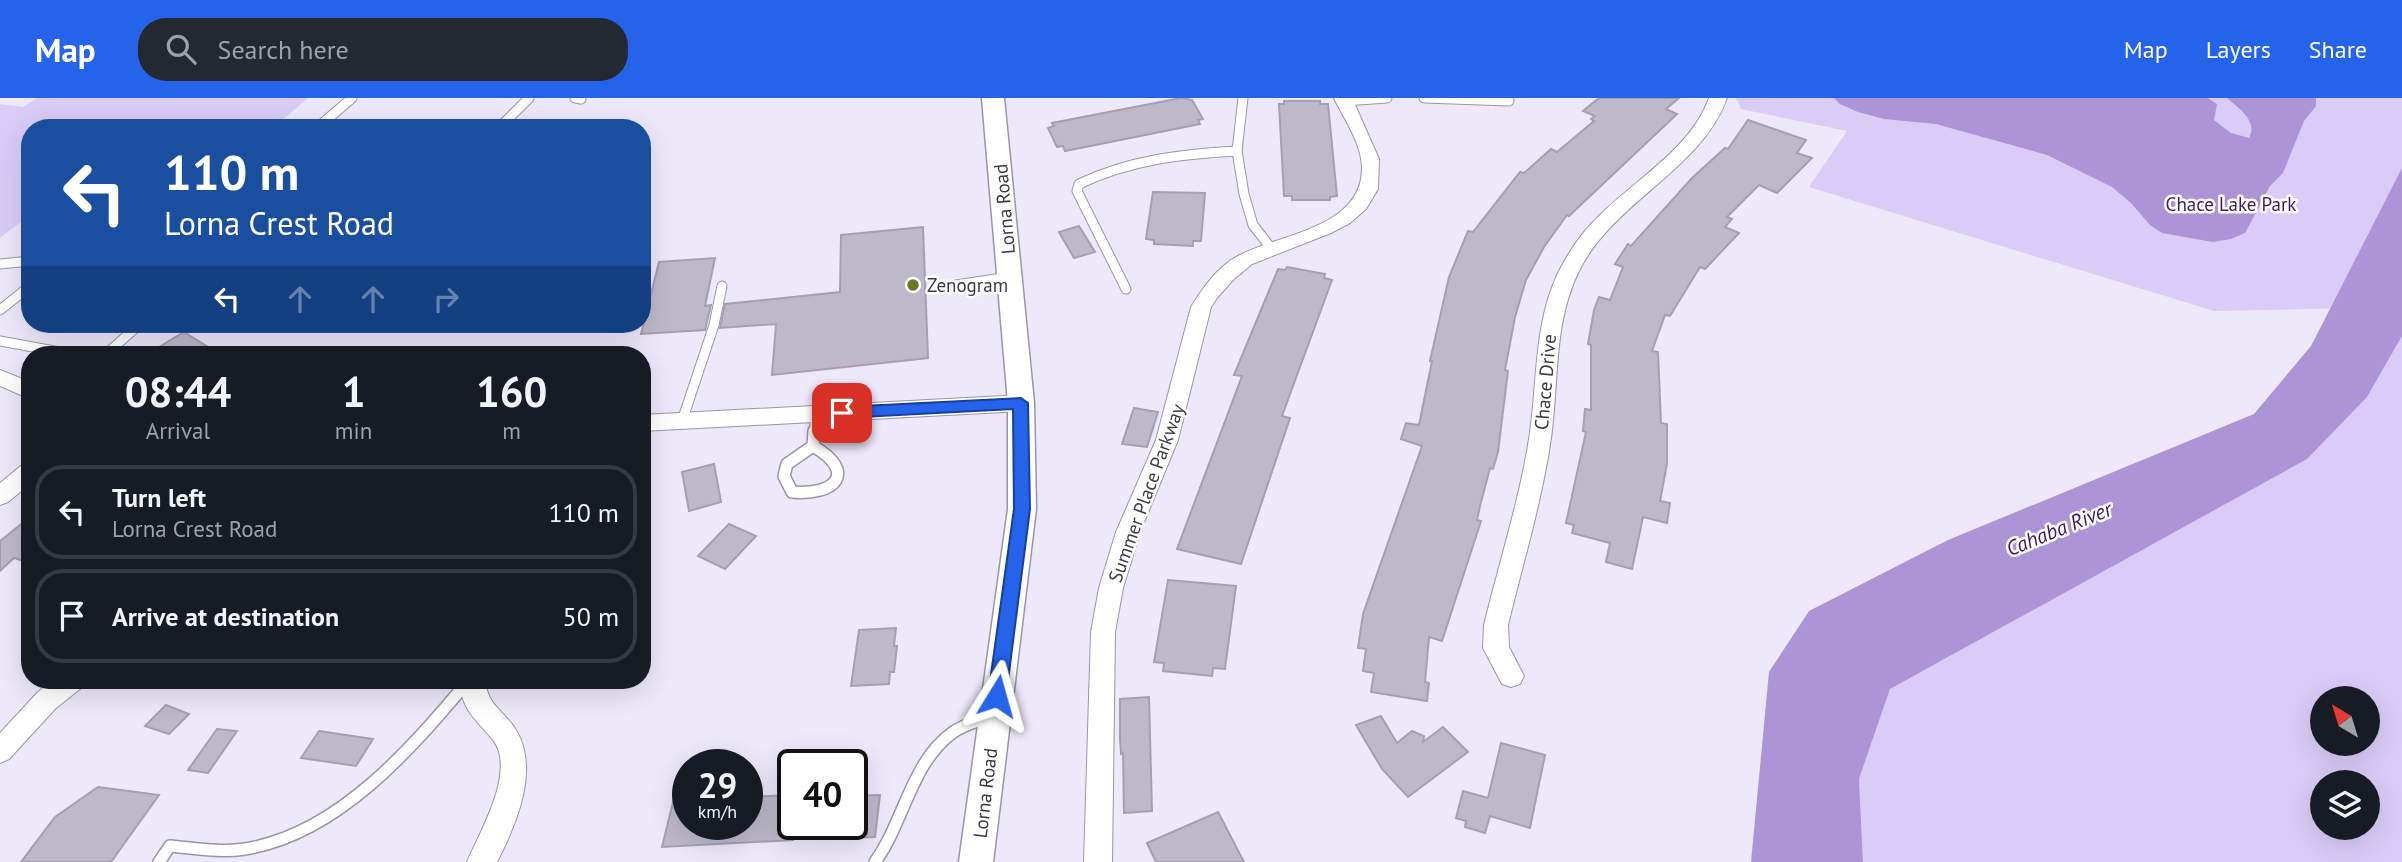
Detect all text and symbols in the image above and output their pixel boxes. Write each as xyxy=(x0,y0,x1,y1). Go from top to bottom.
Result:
search box xyxy=(138,18,628,81)
text: Map xyxy=(35,28,96,71)
icon: search xyxy=(162,30,200,68)
text: Search here xyxy=(218,33,349,66)
text: Map xyxy=(2124,34,2168,65)
text: Layers xyxy=(2206,34,2271,65)
text: Share xyxy=(2309,34,2367,65)
text: 110 m xyxy=(164,140,299,204)
icon: left xyxy=(49,147,140,238)
street label: Lorna Road xyxy=(988,163,1020,255)
park label: Chace Lake Park xyxy=(2166,192,2296,216)
text: Lorna Crest Road xyxy=(164,202,394,244)
place label: Zenogram xyxy=(927,273,1008,297)
marker: Zenogram xyxy=(905,277,921,293)
icon: left xyxy=(208,280,246,318)
icon: ahead xyxy=(281,280,319,318)
icon: ahead xyxy=(354,280,392,318)
icon: right xyxy=(427,280,465,318)
street label: Chace Drive xyxy=(1529,333,1561,431)
text: 08:44 xyxy=(125,364,231,419)
text: 1 xyxy=(342,364,365,419)
text: 160 xyxy=(476,364,547,419)
pin xyxy=(812,383,872,443)
icon: arrive xyxy=(823,394,861,432)
street label: Summer Place Parkway xyxy=(1103,400,1189,585)
text: Arrival xyxy=(146,416,210,445)
text: min xyxy=(335,416,372,445)
text: m xyxy=(502,416,521,445)
text: Turn left xyxy=(112,481,206,514)
icon: left xyxy=(53,493,91,531)
water label: Cahaba River xyxy=(2002,494,2118,562)
text: 110 m xyxy=(548,496,619,529)
text: Lorna Crest Road xyxy=(112,514,277,543)
icon: arrive xyxy=(53,597,91,635)
text: Arrive at destination xyxy=(112,600,339,633)
text: 50 m xyxy=(563,600,619,633)
position arrow xyxy=(960,659,1034,733)
north arrow xyxy=(2310,686,2380,756)
map controls xyxy=(2310,686,2380,840)
street label: Lorna Road xyxy=(968,747,1002,839)
speed limit sign: 40 xyxy=(777,749,868,840)
text: 29 xyxy=(698,762,737,808)
button: layers xyxy=(2310,770,2380,840)
text: km/h xyxy=(698,800,737,823)

